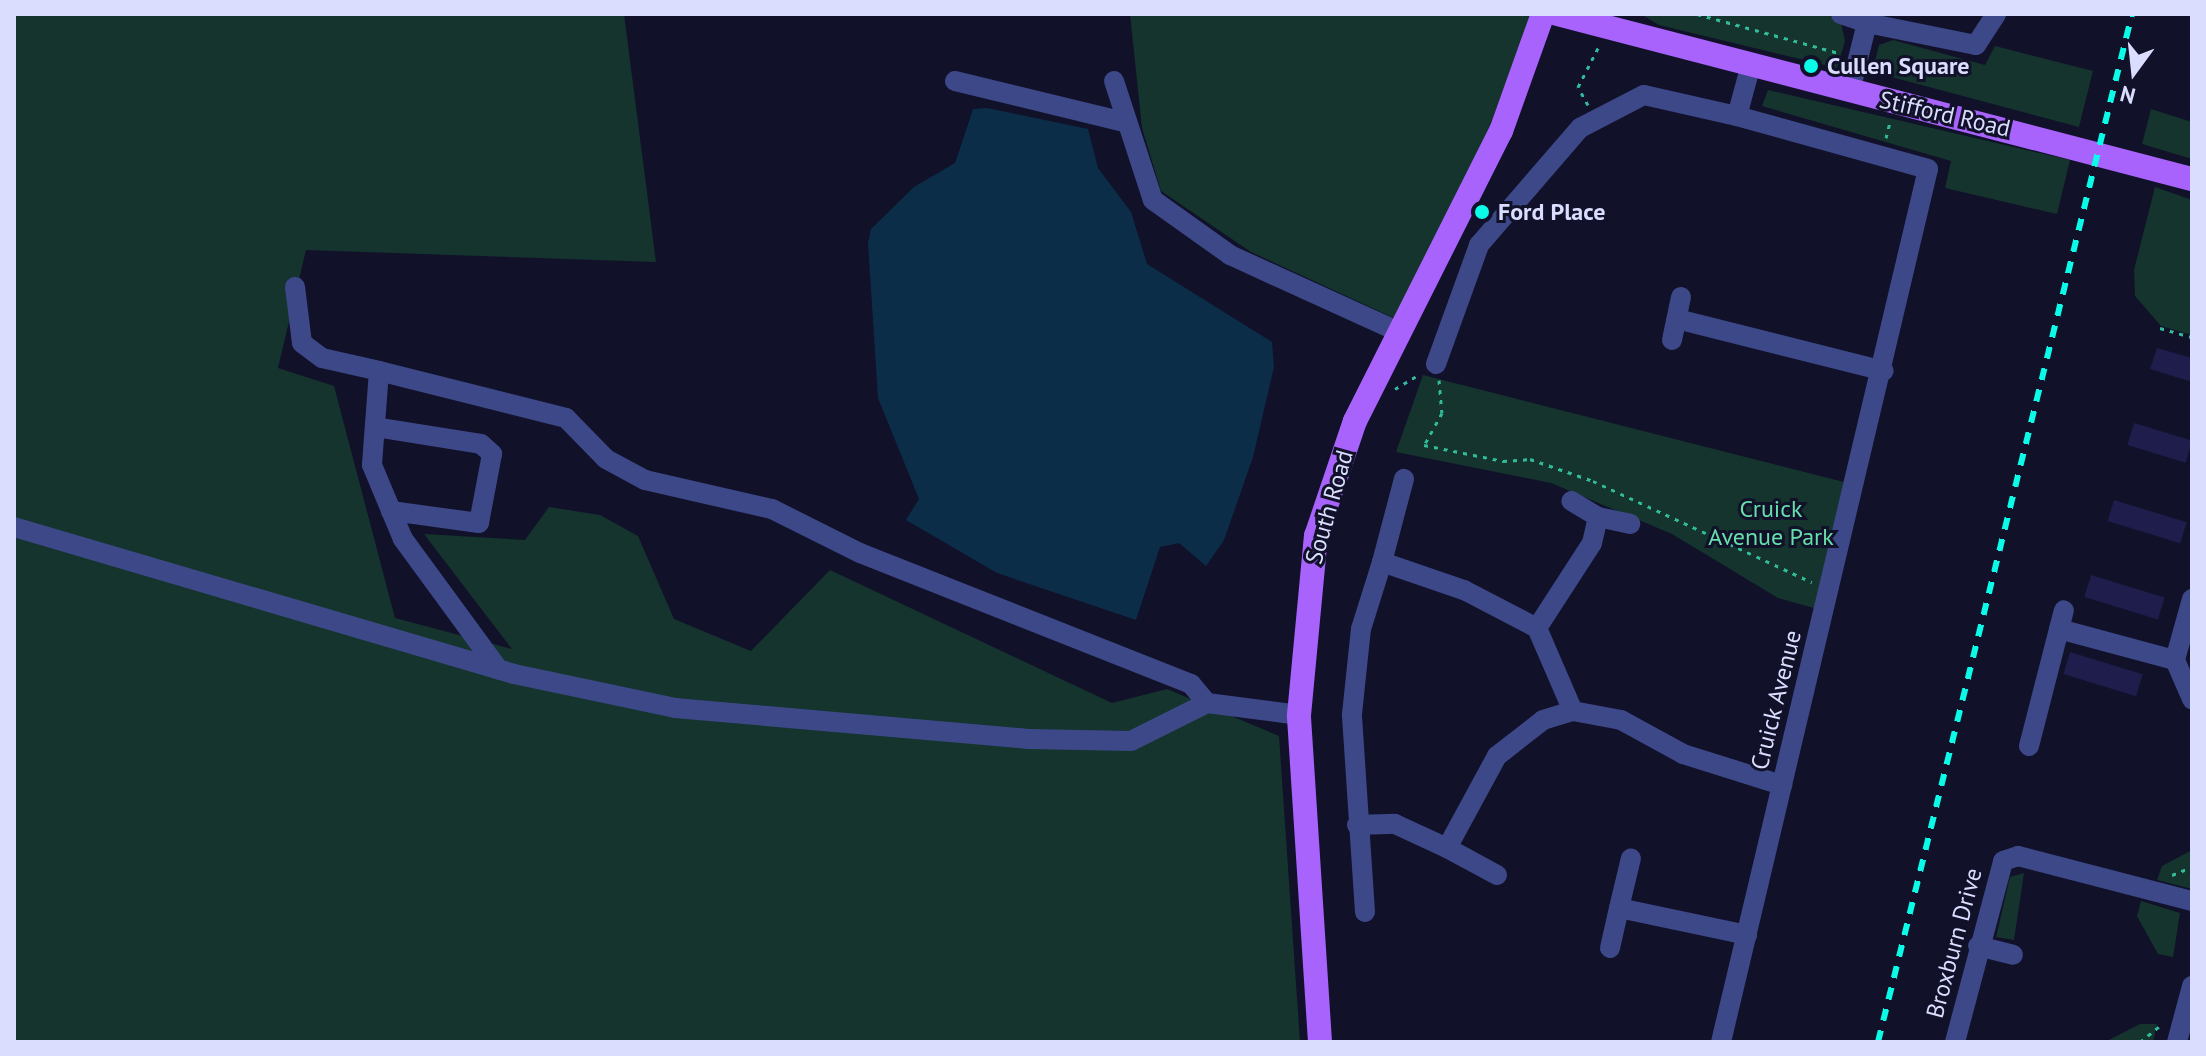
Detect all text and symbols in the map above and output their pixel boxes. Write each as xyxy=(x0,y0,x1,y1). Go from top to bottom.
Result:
north arrow xyxy=(2094,32,2174,112)
place label: Cullen Square xyxy=(1827,52,1970,80)
marker: Cullen Square xyxy=(1802,57,1820,75)
text: N xyxy=(2117,80,2138,111)
street label: Stifford Road xyxy=(1877,85,2013,143)
place label: Ford Place xyxy=(1498,198,1605,226)
marker: Ford Place xyxy=(1473,203,1491,221)
street label: South Road xyxy=(1299,447,1359,567)
park label: Cruick Avenue Park xyxy=(1708,495,1834,551)
street label: Cruick Avenue xyxy=(1745,626,1807,774)
street label: Broxburn Drive xyxy=(1920,865,1988,1021)

